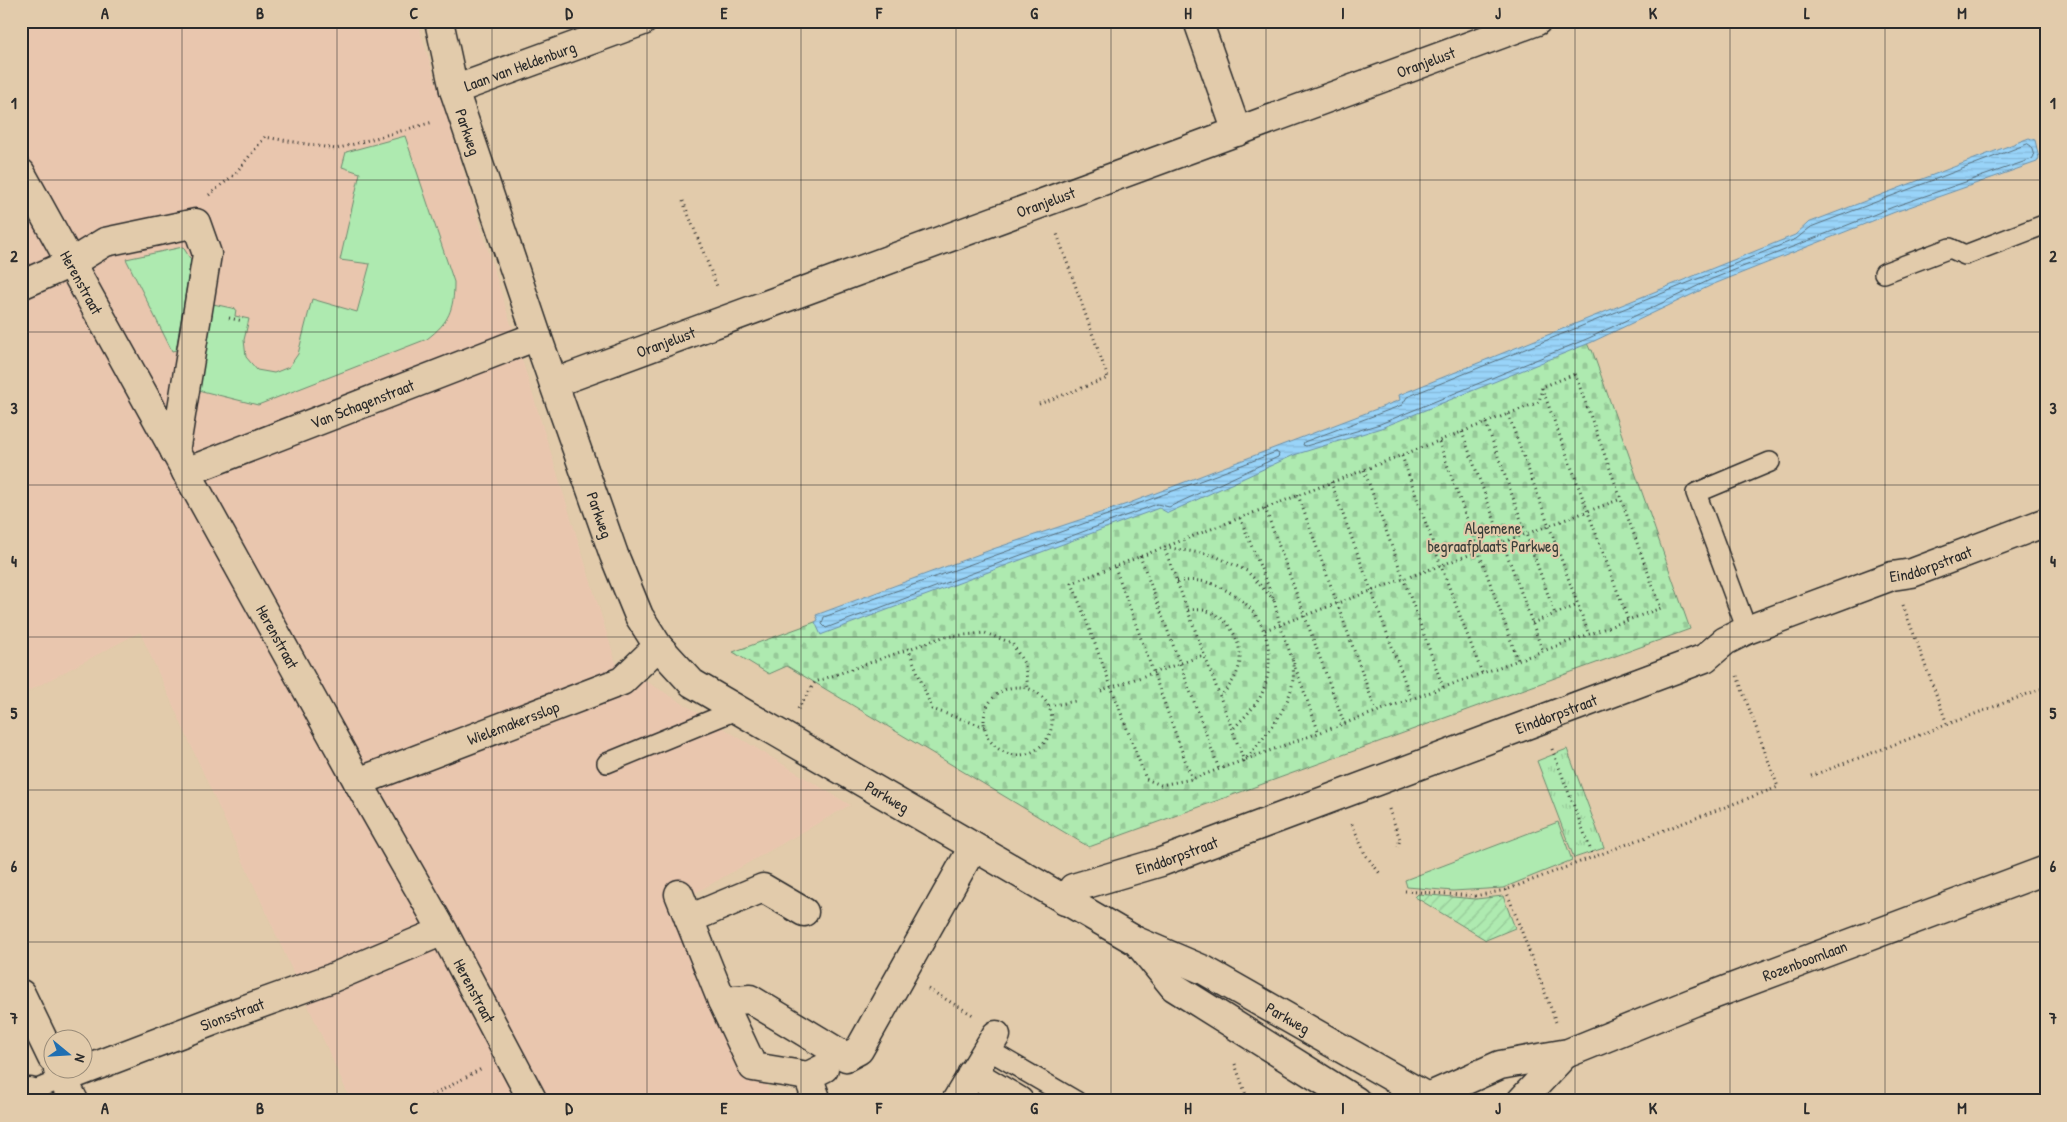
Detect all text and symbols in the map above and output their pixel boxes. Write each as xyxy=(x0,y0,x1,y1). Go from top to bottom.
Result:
text: A xyxy=(101,2,109,24)
text: B xyxy=(256,2,264,24)
text: C xyxy=(410,2,419,24)
text: D xyxy=(565,2,573,24)
text: E xyxy=(720,2,728,24)
text: F xyxy=(875,2,883,24)
text: G xyxy=(1030,2,1038,24)
text: H xyxy=(1184,2,1192,24)
text: I xyxy=(1341,2,1345,24)
text: J xyxy=(1495,2,1501,24)
text: K xyxy=(1649,2,1658,24)
text: L xyxy=(1804,2,1810,24)
text: M xyxy=(1957,2,1967,24)
street label: Laan van Heldenburg xyxy=(461,36,579,96)
street label: Oranjelust xyxy=(1393,41,1459,83)
text: 1 xyxy=(11,92,17,114)
text: 1 xyxy=(2050,92,2056,114)
street label: Parkweg xyxy=(450,106,486,158)
street label: Oranjelust xyxy=(1013,181,1079,223)
text: 2 xyxy=(10,245,18,267)
text: 2 xyxy=(2049,245,2057,267)
street label: Herenstraat xyxy=(55,247,108,319)
street label: Oranjelust xyxy=(633,321,699,363)
street label: Van Schagenstraat xyxy=(307,374,418,434)
text: 3 xyxy=(10,397,18,419)
text: 3 xyxy=(2049,397,2057,419)
street label: Parkweg xyxy=(582,489,618,541)
park label: Algemene begraafplaats Parkweg xyxy=(1427,517,1559,557)
street label: Einddorpstraat xyxy=(1888,540,1975,587)
text: 4 xyxy=(11,550,17,572)
text: 4 xyxy=(2050,550,2056,572)
street label: Herenstraat xyxy=(251,601,304,673)
street label: Einddorpstraat xyxy=(1512,688,1601,739)
street label: Wielemakersslop xyxy=(464,695,562,750)
text: 5 xyxy=(11,702,18,724)
text: 5 xyxy=(2050,702,2057,724)
street label: Parkweg xyxy=(861,775,914,818)
street label: Einddorpstraat xyxy=(1133,831,1221,880)
text: 6 xyxy=(11,855,18,877)
text: 6 xyxy=(2050,855,2057,877)
street label: Rozenboomlaan xyxy=(1759,935,1850,986)
street label: Herenstraat xyxy=(449,955,501,1027)
street label: Sionsstraat xyxy=(197,992,268,1036)
street label: Parkweg xyxy=(1262,996,1314,1039)
text: 7 xyxy=(9,1007,18,1029)
text: 7 xyxy=(2048,1007,2057,1029)
north arrow xyxy=(42,1030,92,1080)
text: N xyxy=(70,1052,91,1065)
text: A xyxy=(101,1097,109,1119)
text: B xyxy=(256,1097,264,1119)
text: C xyxy=(410,1097,419,1119)
text: D xyxy=(565,1097,573,1119)
text: E xyxy=(720,1097,728,1119)
text: F xyxy=(875,1097,883,1119)
text: G xyxy=(1030,1097,1038,1119)
text: H xyxy=(1184,1097,1192,1119)
text: I xyxy=(1341,1097,1345,1119)
text: J xyxy=(1495,1097,1501,1119)
text: K xyxy=(1649,1097,1658,1119)
text: L xyxy=(1804,1097,1810,1119)
text: M xyxy=(1957,1097,1967,1119)

